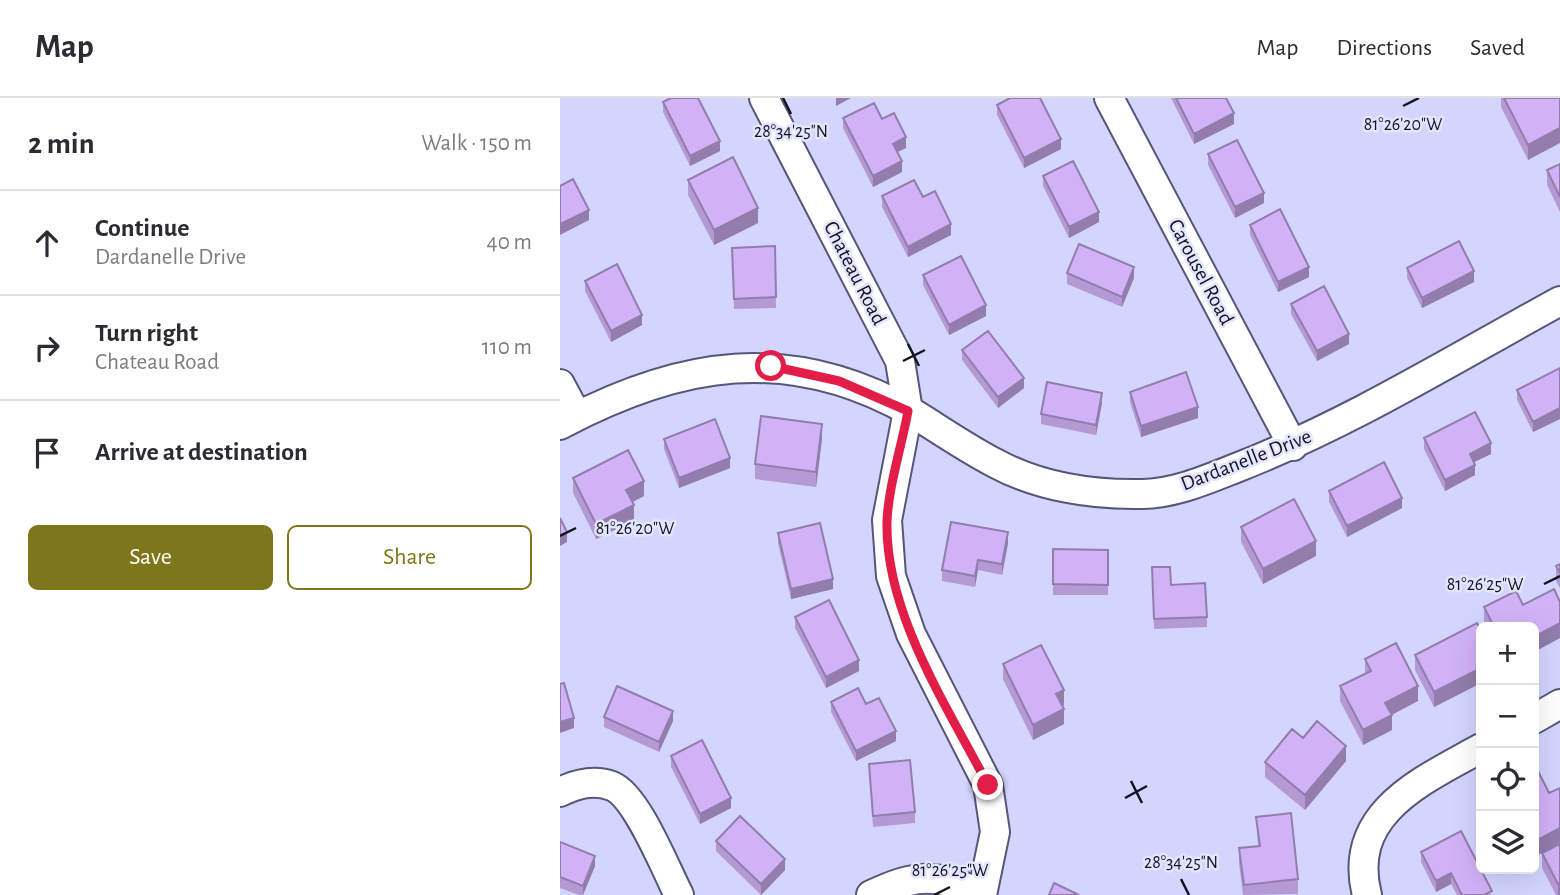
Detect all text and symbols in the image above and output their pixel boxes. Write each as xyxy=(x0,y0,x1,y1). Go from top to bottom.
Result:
text: Map xyxy=(35,31,94,64)
text: Map xyxy=(1256,36,1298,60)
text: Directions xyxy=(1336,36,1432,60)
text: Saved xyxy=(1470,36,1525,60)
text: 81°26'20"W xyxy=(1364,116,1442,134)
text: 28°34'25"N xyxy=(754,123,828,141)
text: 2 min xyxy=(28,129,95,159)
text: Walk · 150 m xyxy=(421,132,532,155)
text: Continue xyxy=(95,215,190,241)
street label: Carousel Road xyxy=(1164,216,1238,328)
street label: Chateau Road xyxy=(820,218,890,328)
icon: ahead xyxy=(28,224,66,262)
text: 40 m xyxy=(487,231,532,254)
text: Dardanelle Drive xyxy=(95,246,246,269)
text: Turn right xyxy=(95,320,198,346)
icon: right xyxy=(28,329,66,367)
text: 110 m xyxy=(482,336,532,359)
route start xyxy=(755,350,786,381)
text: Chateau Road xyxy=(95,351,219,374)
street label: Dardanelle Drive xyxy=(1178,425,1314,495)
icon: arrive xyxy=(28,434,66,472)
text: Arrive at destination xyxy=(95,439,308,465)
text: 81°26'20"W xyxy=(596,520,674,538)
button: Save xyxy=(28,525,273,590)
button: Share xyxy=(287,525,532,590)
text: 81°26'25"W xyxy=(1447,576,1523,594)
map controls xyxy=(1476,622,1539,874)
button: + xyxy=(1476,622,1539,685)
button: − xyxy=(1476,685,1539,748)
button: locate xyxy=(1476,748,1539,811)
route end xyxy=(972,769,1003,800)
button: layers xyxy=(1476,811,1539,874)
text: 28°34'25"N xyxy=(1144,854,1218,872)
text: 81°26'25"W xyxy=(912,862,988,880)

